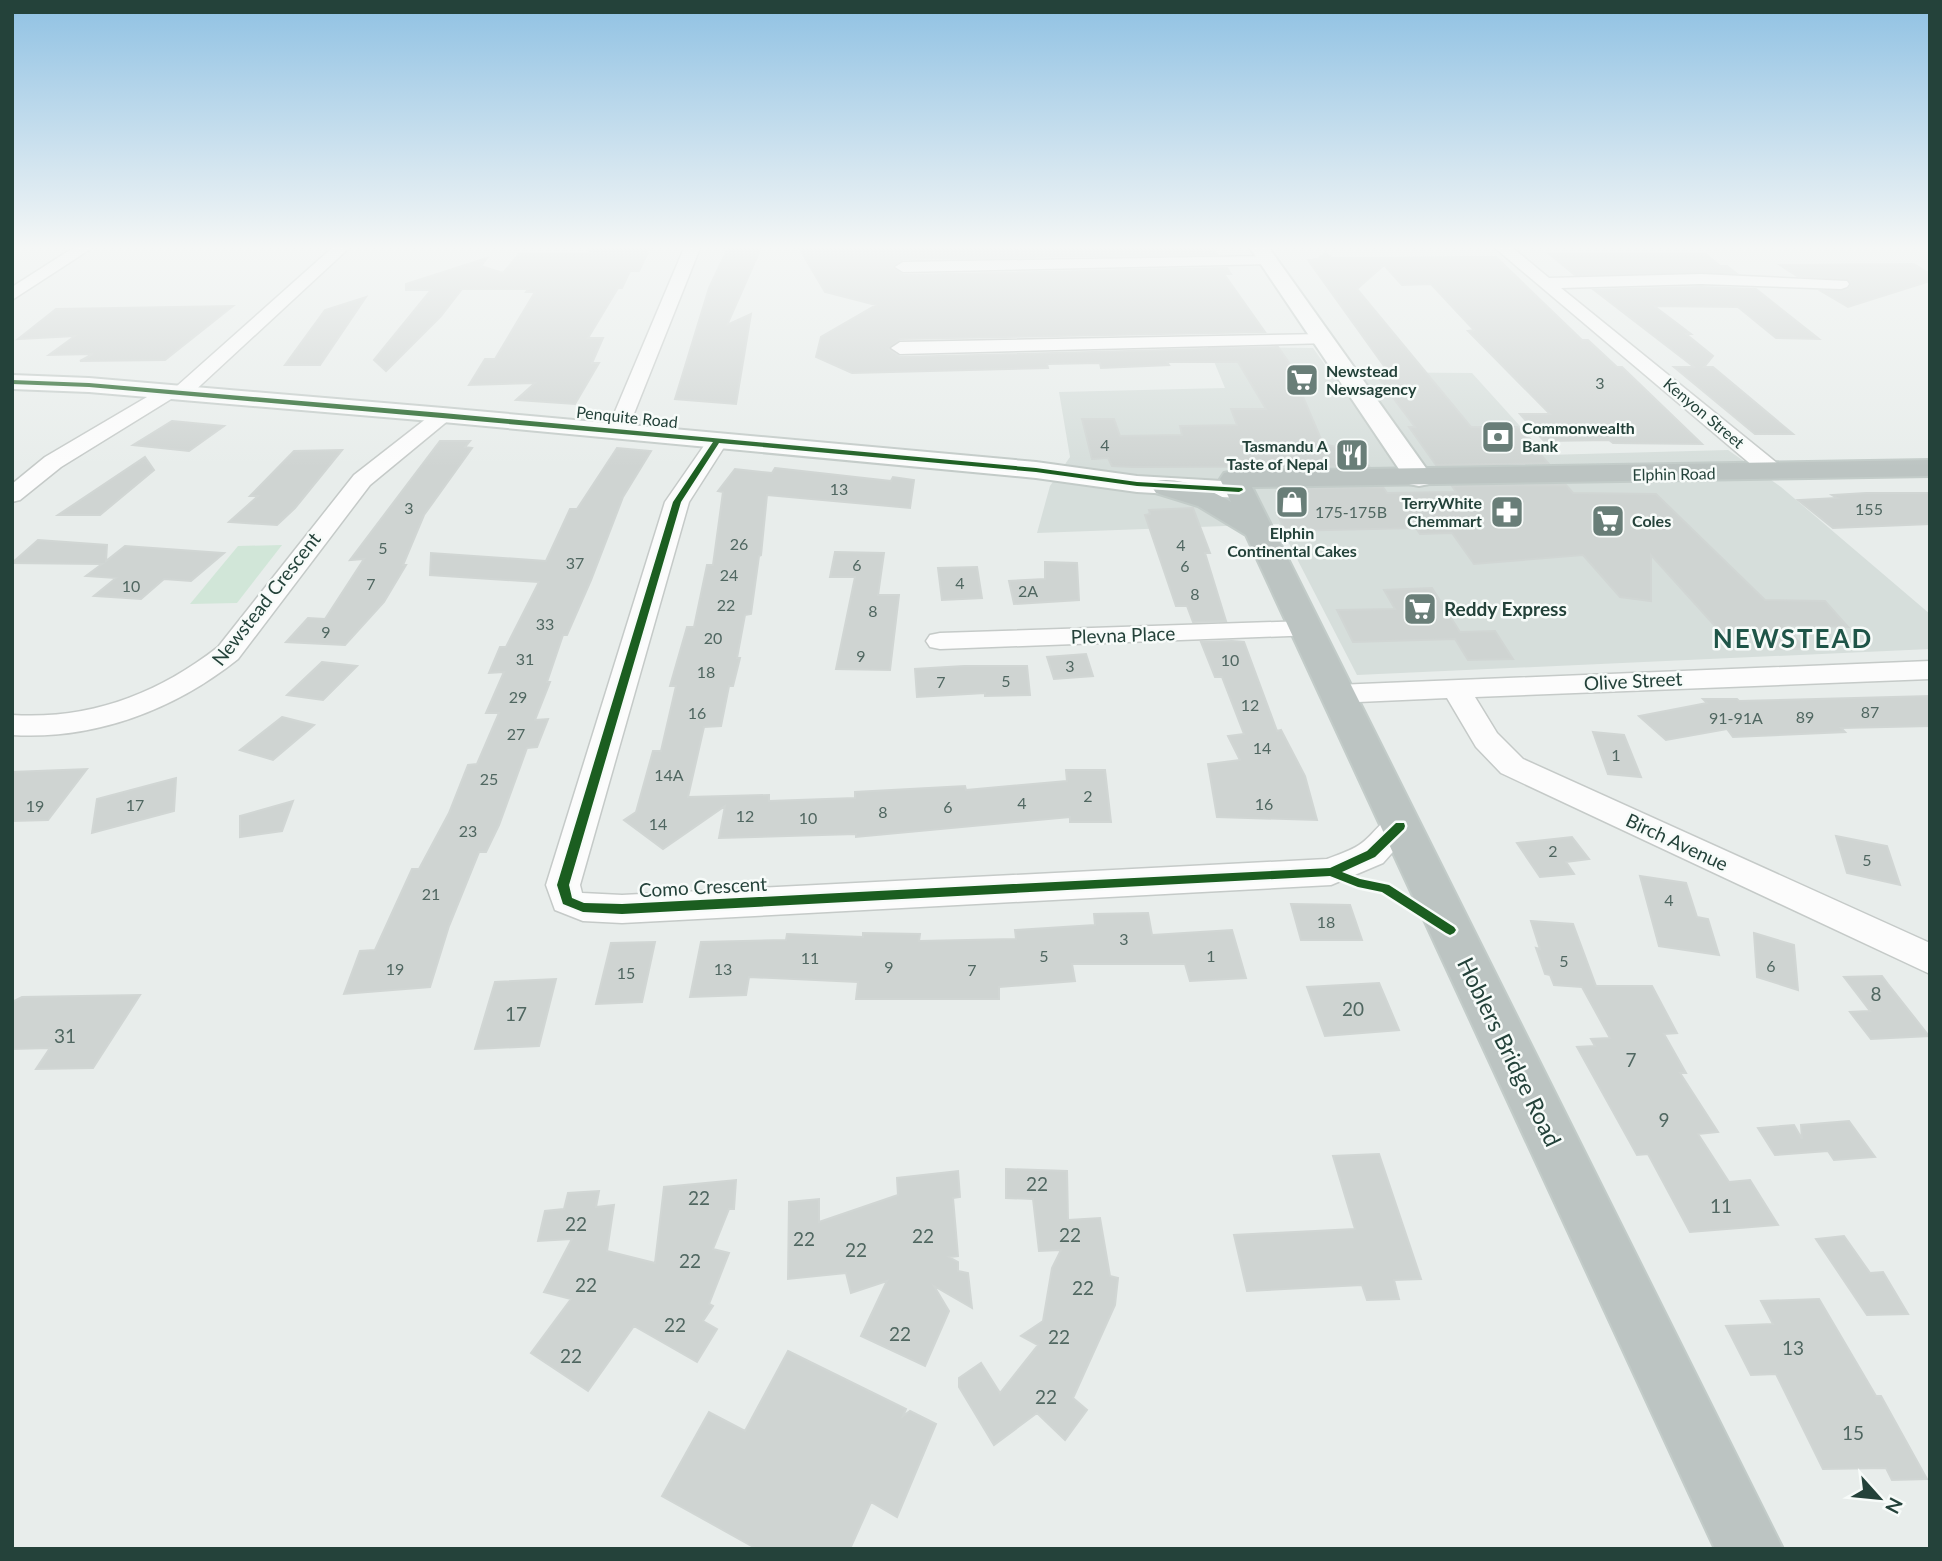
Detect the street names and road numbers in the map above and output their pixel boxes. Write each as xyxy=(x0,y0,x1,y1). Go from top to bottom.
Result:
street label: Kenyon Street xyxy=(1660,373,1749,452)
street label: Penquite Road xyxy=(575,402,679,431)
street label: Elphin Road xyxy=(1632,463,1716,484)
street label: Newstead Crescent xyxy=(206,527,325,670)
street label: Plevna Place xyxy=(1070,621,1176,648)
street label: Olive Street xyxy=(1583,666,1683,695)
street label: Birch Avenue xyxy=(1623,808,1732,875)
street label: Como Crescent xyxy=(638,872,768,901)
street label: Hoblers Bridge Road xyxy=(1452,952,1568,1151)

